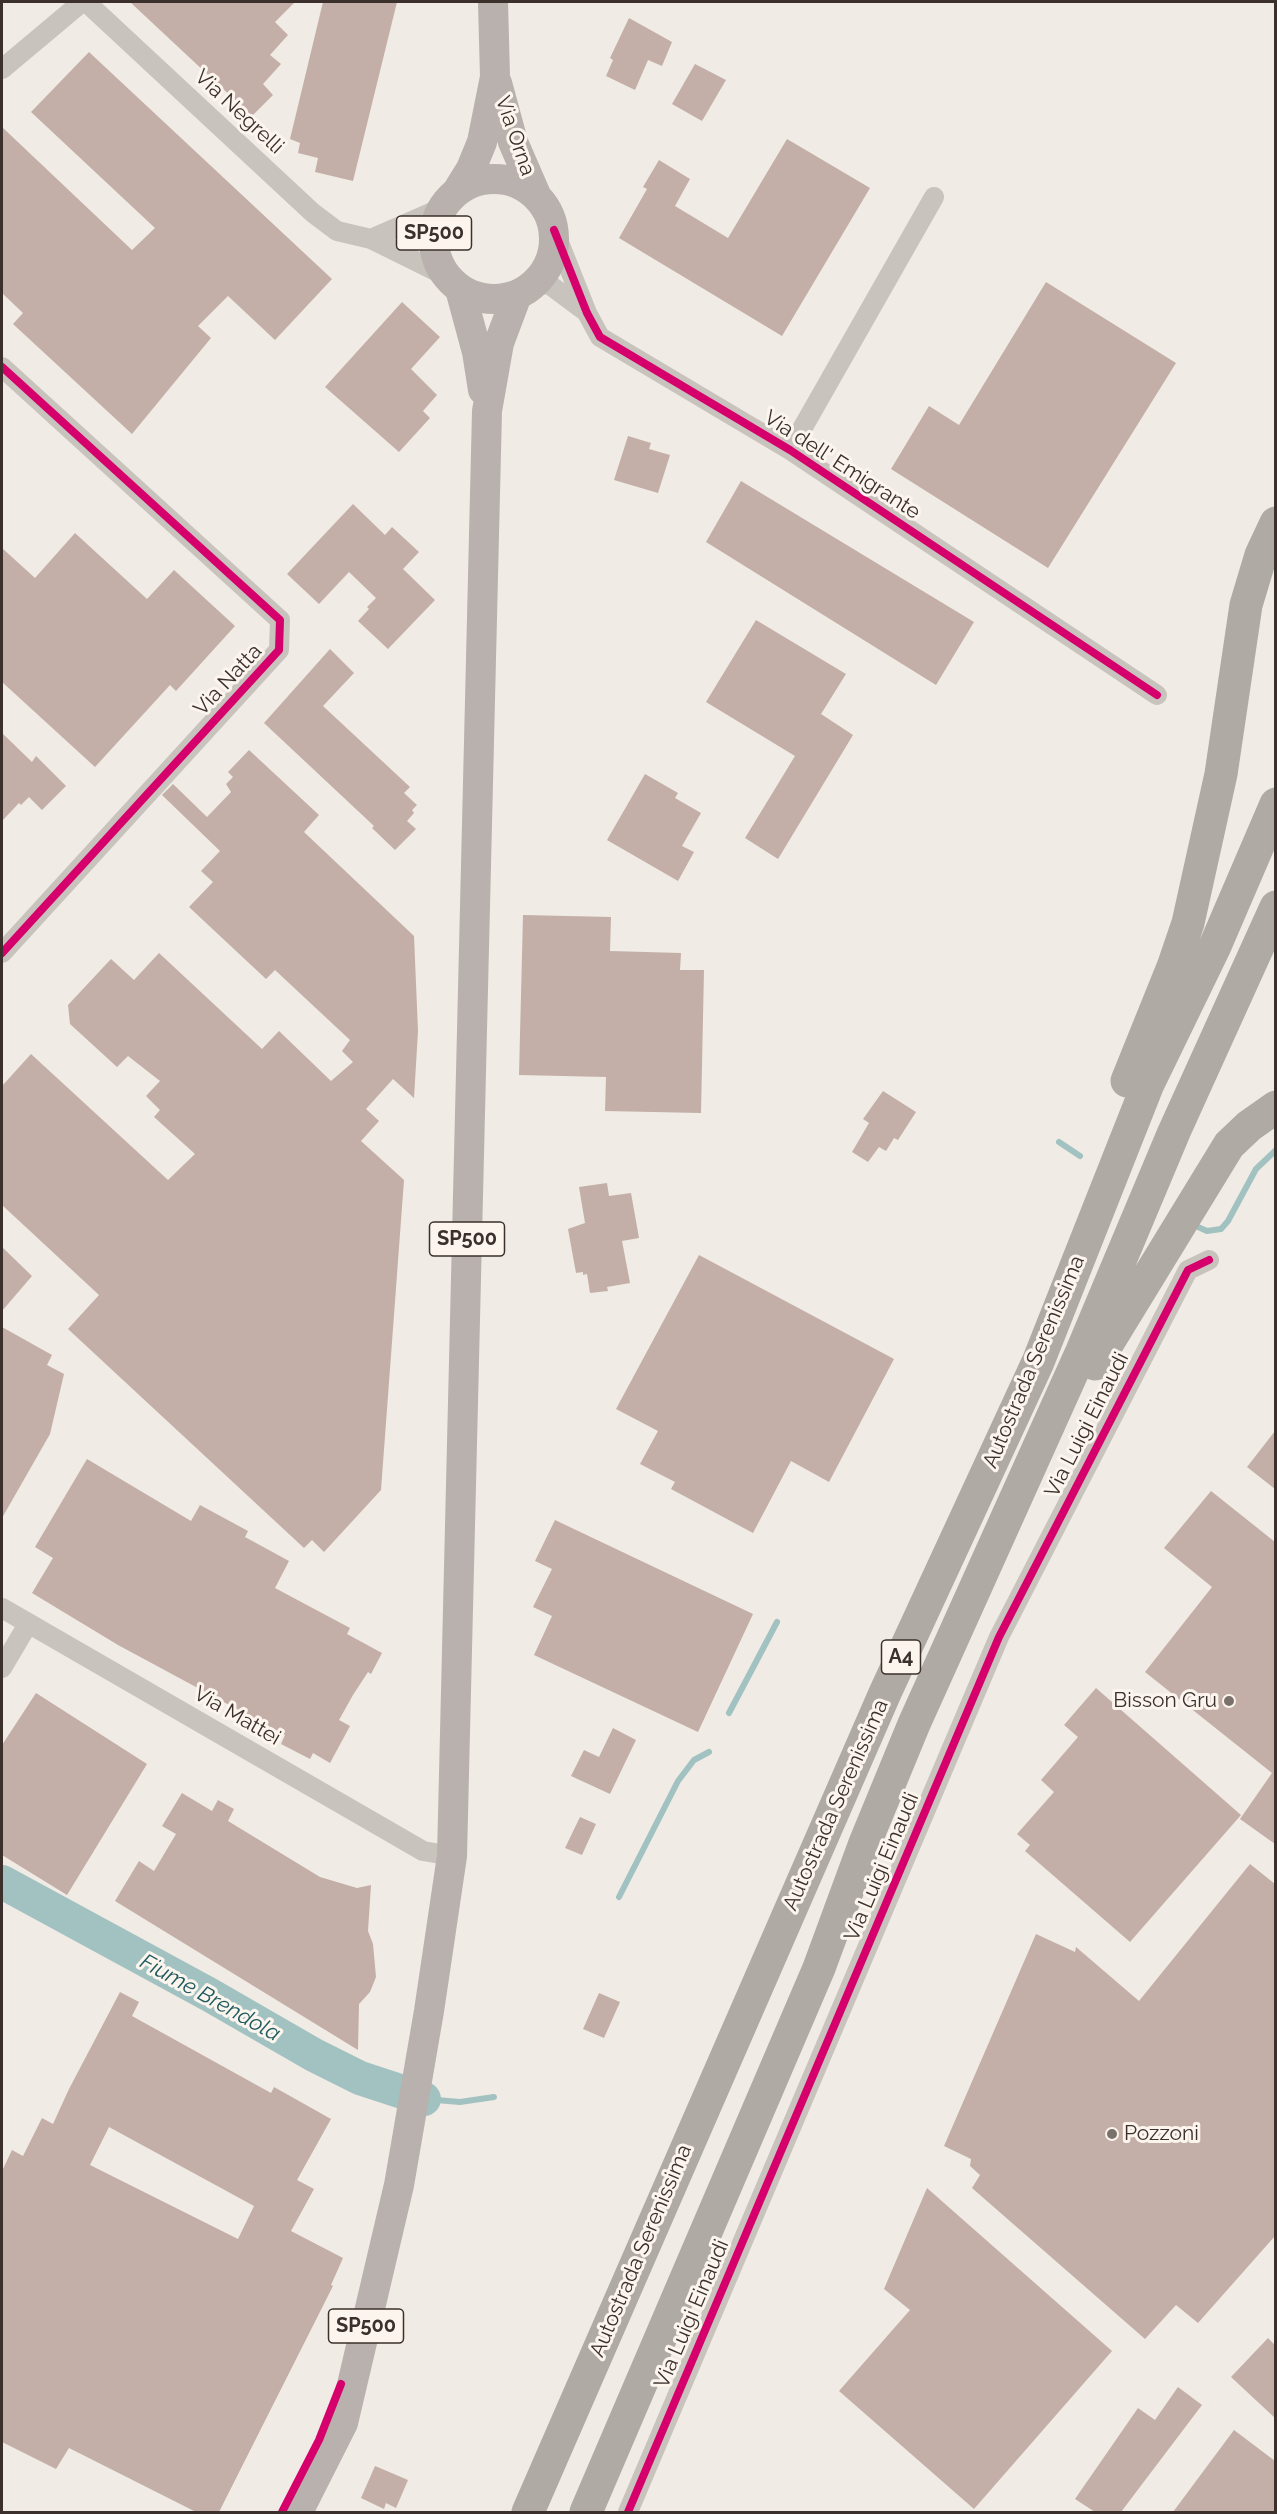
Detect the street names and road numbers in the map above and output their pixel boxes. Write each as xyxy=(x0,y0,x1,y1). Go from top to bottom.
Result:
street label: Via Negrelli xyxy=(189,64,289,160)
street label: Via Orna xyxy=(490,93,540,179)
road number: SP500 xyxy=(396,216,472,250)
street label: Via dell' Emigrante xyxy=(759,405,925,525)
street label: Via Natta xyxy=(189,639,267,721)
road number: SP500 xyxy=(430,1222,504,1256)
street label: Autostrada Serenissima xyxy=(978,1252,1090,1472)
street label: Via Luigi Einaudi xyxy=(1040,1348,1134,1502)
road number: A4 xyxy=(882,1640,920,1674)
street label: Via Mattei xyxy=(189,1681,285,1751)
street label: Autostrada Serenissima xyxy=(778,1696,894,1914)
street label: Via Luigi Einaudi xyxy=(839,1789,925,1945)
street label: Autostrada Serenissima xyxy=(585,2141,697,2361)
street label: Via Luigi Einaudi xyxy=(649,2236,735,2392)
road number: SP500 xyxy=(328,2309,404,2343)

